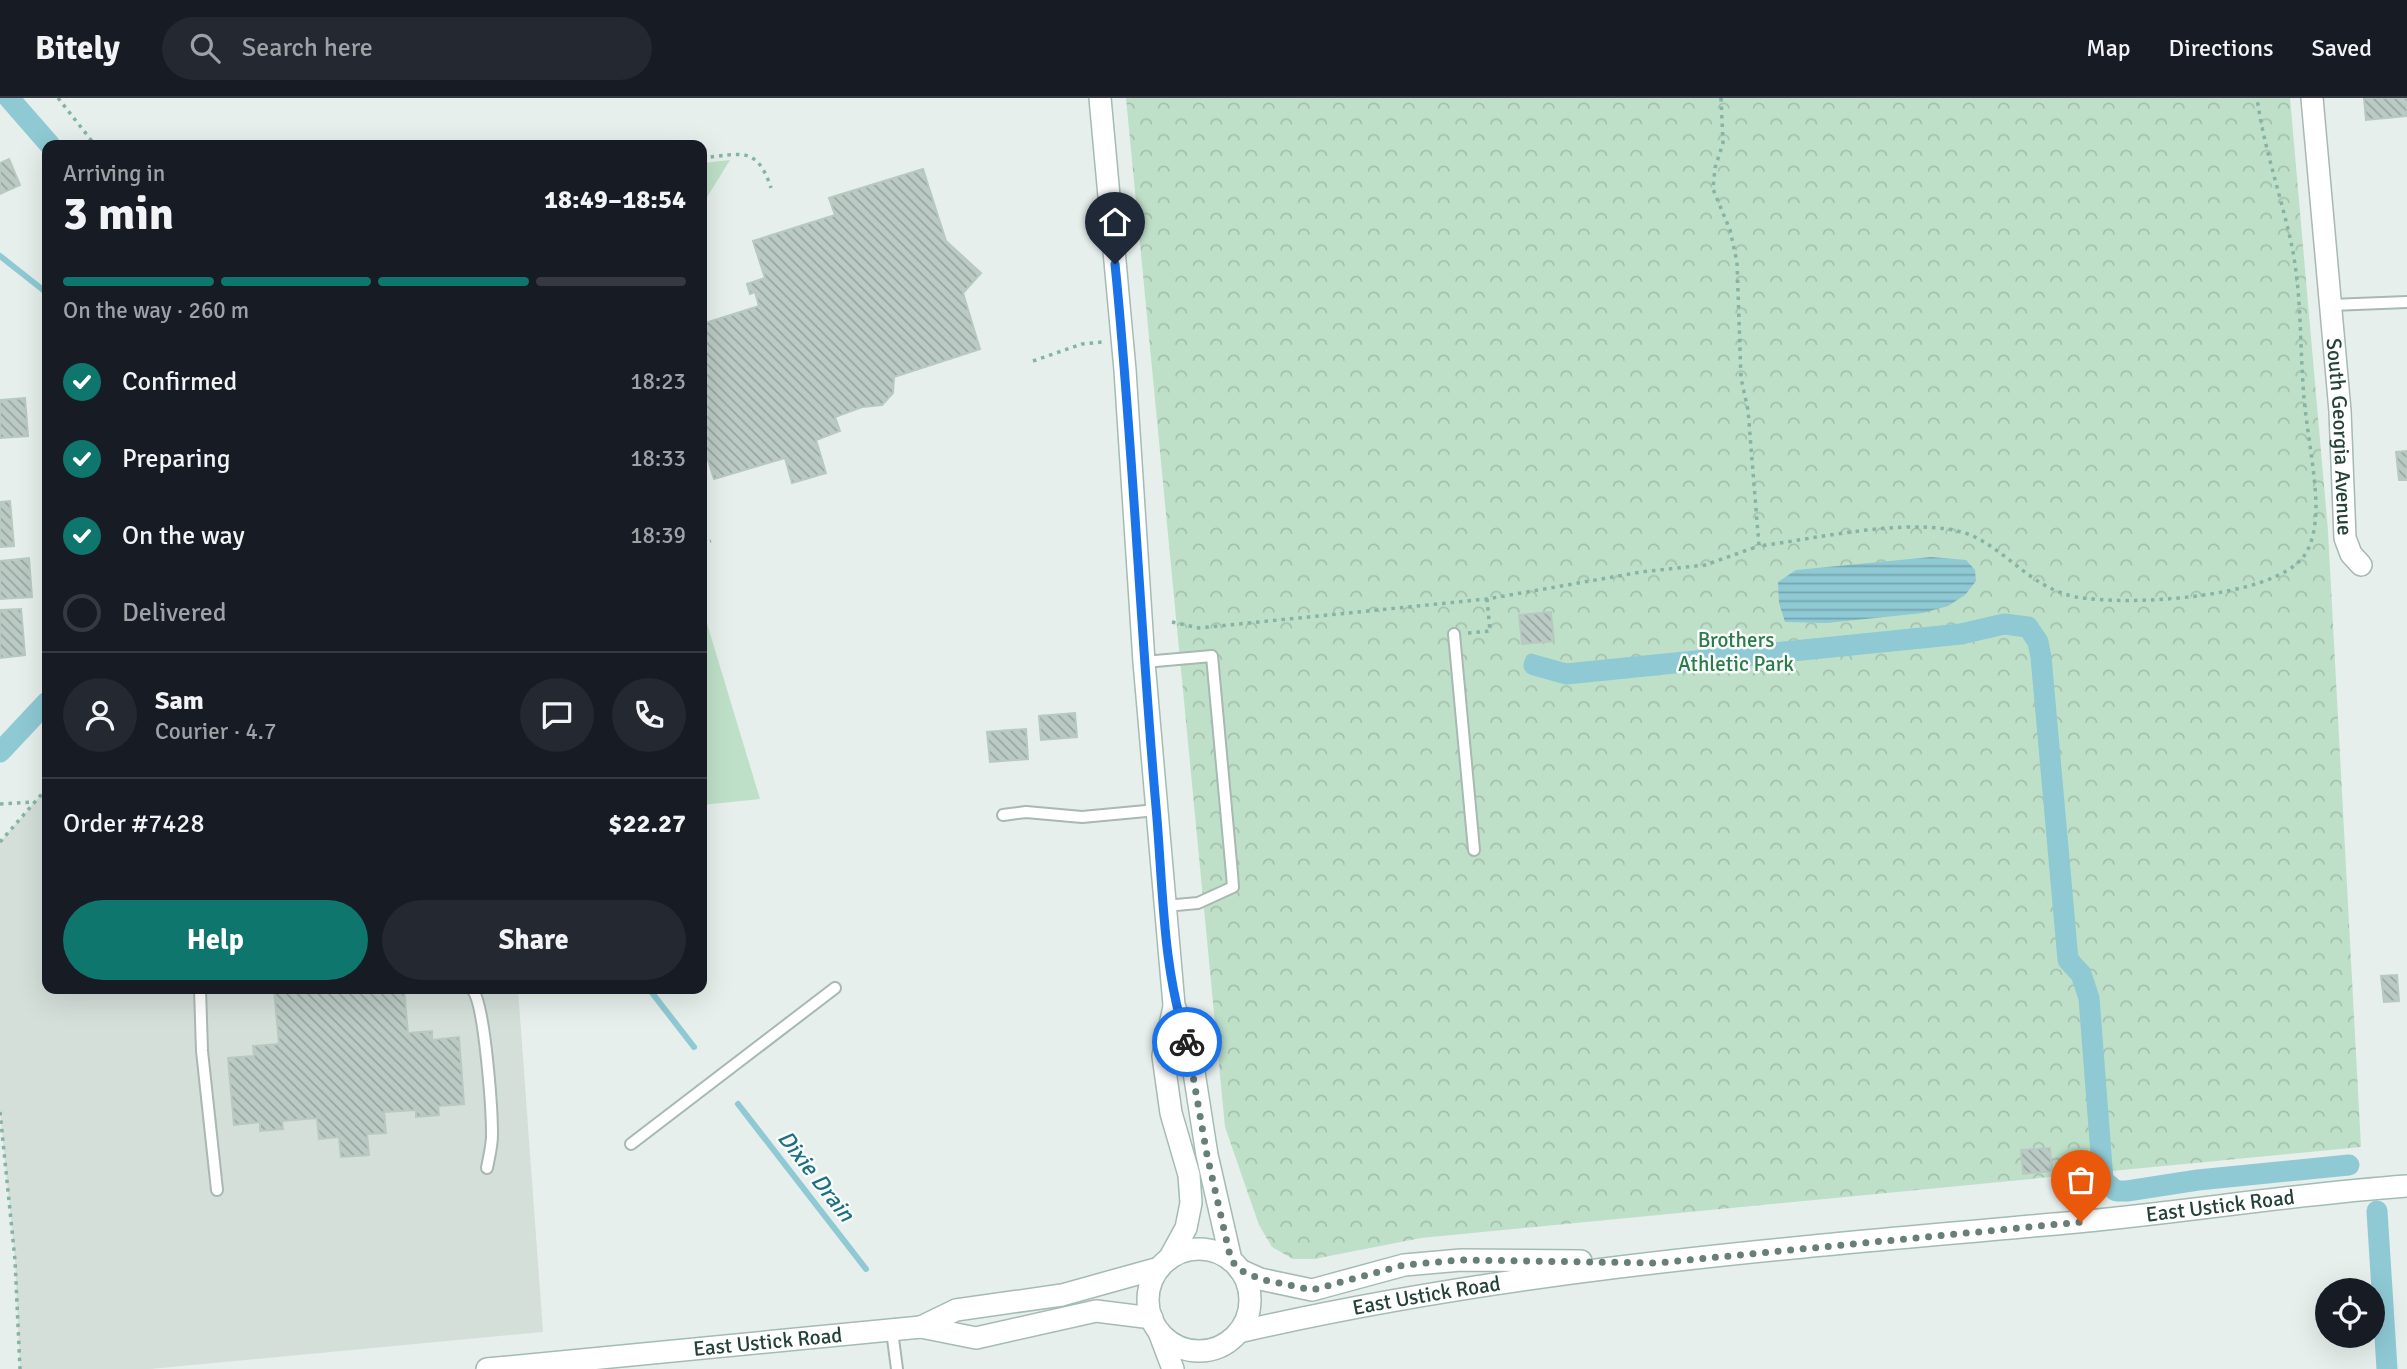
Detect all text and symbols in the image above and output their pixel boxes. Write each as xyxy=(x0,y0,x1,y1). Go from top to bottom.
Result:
search box xyxy=(162,17,652,80)
text: Bitely xyxy=(35,28,120,69)
icon: search xyxy=(186,29,224,67)
text: Search here xyxy=(242,32,373,64)
text: Map xyxy=(2086,33,2131,63)
text: Directions xyxy=(2169,33,2274,63)
text: Saved xyxy=(2312,33,2372,63)
text: Arriving in xyxy=(63,159,165,188)
text: 18:49–18:54 xyxy=(544,184,686,216)
text: 3 min xyxy=(63,186,174,242)
pin xyxy=(1085,192,1145,264)
icon: home xyxy=(1096,203,1134,241)
text: On the way · 260 m xyxy=(63,296,249,325)
street label: South Georgia Avenue xyxy=(2321,337,2358,536)
icon: check xyxy=(63,363,101,401)
text: Confirmed xyxy=(122,366,237,398)
text: 18:23 xyxy=(630,367,686,396)
icon: check xyxy=(63,440,101,478)
text: Preparing xyxy=(122,443,230,475)
text: 18:33 xyxy=(630,444,686,473)
icon: check xyxy=(63,517,101,555)
text: On the way xyxy=(122,520,245,552)
text: 18:39 xyxy=(630,521,686,550)
text: Delivered xyxy=(122,597,227,629)
park label: Brothers Athletic Park xyxy=(1678,627,1794,677)
button: person xyxy=(63,678,137,752)
button: chat xyxy=(520,678,594,752)
button: phone xyxy=(612,678,686,752)
text: Sam xyxy=(155,685,204,717)
text: Courier · 4.7 xyxy=(155,717,276,746)
text: Order #7428 xyxy=(63,808,204,840)
text: $22.27 xyxy=(608,808,686,840)
button: Help xyxy=(63,900,368,980)
button: Share xyxy=(382,900,686,980)
courier xyxy=(1152,1007,1222,1077)
icon: bike xyxy=(1168,1023,1206,1061)
water label: Dixie Drain xyxy=(771,1124,862,1229)
pin xyxy=(2051,1150,2111,1222)
icon: bag xyxy=(2062,1161,2100,1199)
street label: East Ustick Road xyxy=(2144,1184,2296,1228)
street label: East Ustick Road xyxy=(1350,1270,1502,1321)
map controls xyxy=(2315,1278,2385,1348)
button: locate xyxy=(2315,1278,2385,1348)
street label: East Ustick Road xyxy=(692,1322,843,1362)

